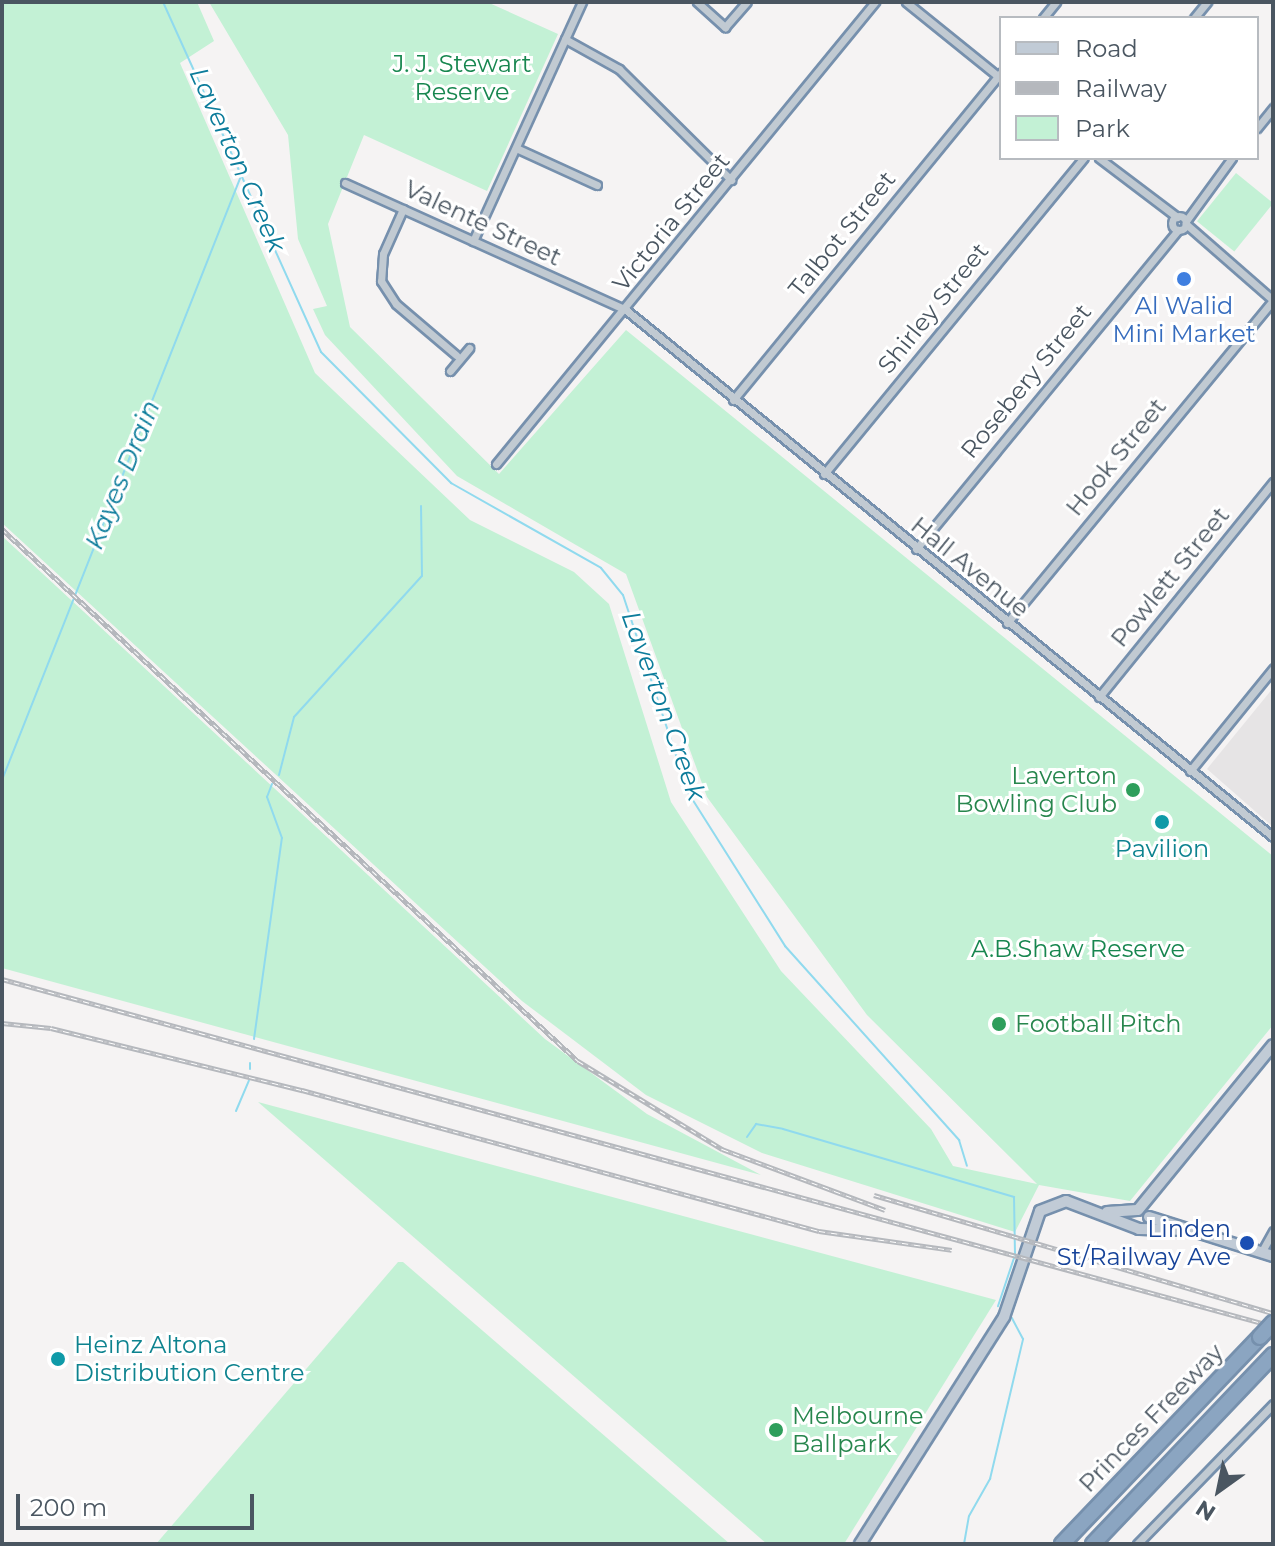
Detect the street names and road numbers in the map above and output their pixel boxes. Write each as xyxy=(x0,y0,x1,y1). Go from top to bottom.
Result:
street label: Victoria Street xyxy=(606,147,736,297)
street label: Talbot Street xyxy=(782,165,902,303)
street label: Valente Street xyxy=(400,174,566,272)
street label: Shirley Street xyxy=(872,237,994,379)
street label: Rosebery Street xyxy=(955,298,1097,464)
street label: Hook Street xyxy=(1060,392,1172,522)
street label: Powlett Street xyxy=(1105,501,1235,653)
street label: Hall Avenue xyxy=(905,511,1035,623)
street label: Princes Freeway xyxy=(1073,1338,1229,1498)

